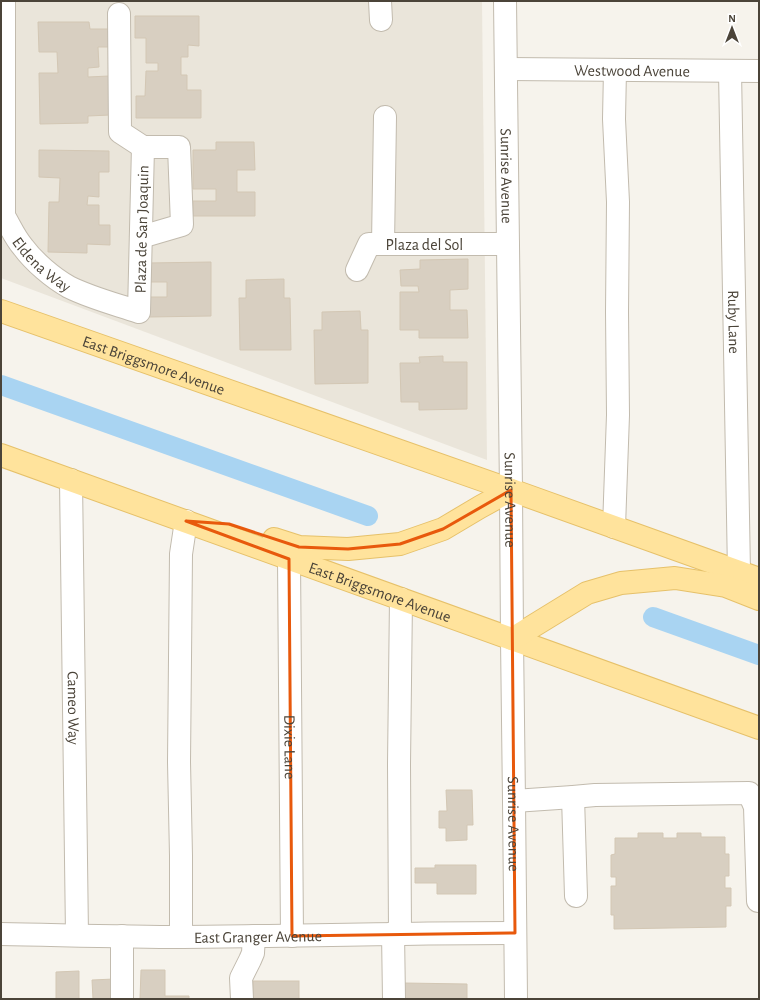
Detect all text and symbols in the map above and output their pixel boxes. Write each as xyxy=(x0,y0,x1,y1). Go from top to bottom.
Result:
north arrow xyxy=(712,8,752,48)
text: N xyxy=(728,13,736,24)
street label: Westwood Avenue xyxy=(574,63,690,79)
street label: Sunrise Avenue xyxy=(498,128,515,224)
street label: Plaza de San Joaquin xyxy=(132,165,152,294)
street label: Eldena Way xyxy=(9,234,74,296)
street label: Plaza del Sol xyxy=(386,237,463,253)
street label: Ruby Lane xyxy=(724,290,742,354)
street label: East Briggsmore Avenue xyxy=(80,333,227,398)
street label: Sunrise Avenue xyxy=(502,452,518,548)
street label: East Briggsmore Avenue xyxy=(307,560,453,625)
street label: Cameo Way xyxy=(64,671,81,745)
street label: Dixie Lane xyxy=(281,715,298,779)
street label: Sunrise Avenue xyxy=(505,776,522,872)
street label: East Granger Avenue xyxy=(194,928,322,946)

